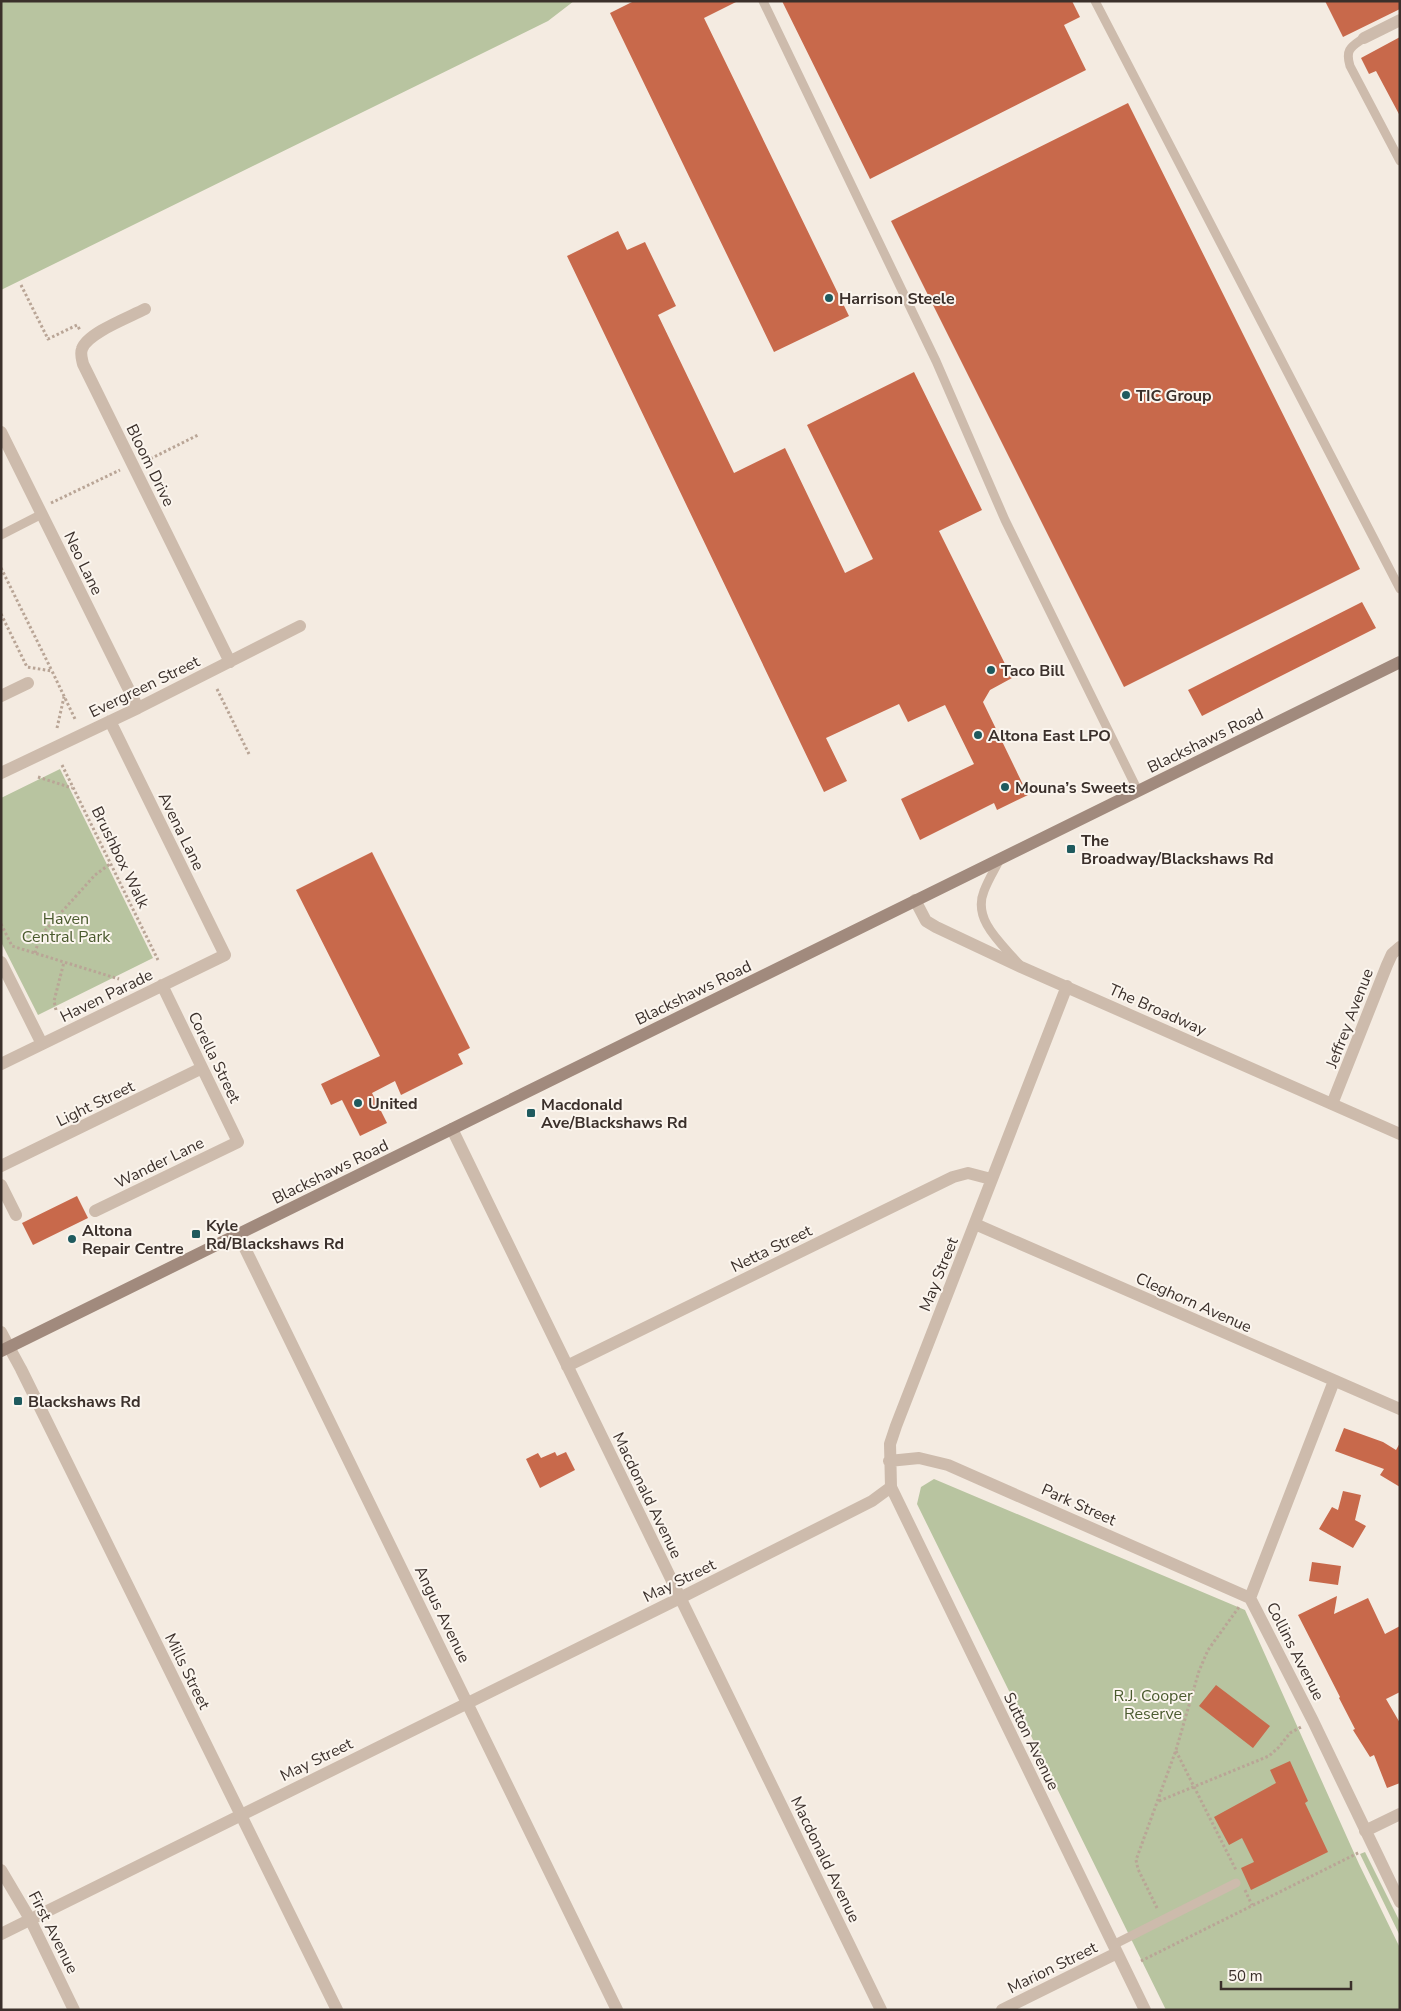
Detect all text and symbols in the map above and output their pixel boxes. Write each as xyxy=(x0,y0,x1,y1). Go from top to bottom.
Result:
place label: Harrison Steele xyxy=(839,288,955,310)
marker: Harrison Steele xyxy=(823,292,835,304)
place label: TIC Group xyxy=(1136,385,1212,407)
marker: TIC Group xyxy=(1120,389,1132,401)
street label: Bloom Drive xyxy=(121,421,180,510)
street label: Neo Lane xyxy=(58,528,108,599)
street label: Evergreen Street xyxy=(86,650,204,723)
place label: Taco Bill xyxy=(1001,660,1065,682)
marker: Taco Bill xyxy=(985,664,997,676)
street label: Blackshaws Road xyxy=(1144,703,1267,779)
place label: Altona East LPO xyxy=(988,725,1111,747)
marker: Altona East LPO xyxy=(972,729,984,741)
place label: Mouna’s Sweets xyxy=(1015,777,1136,799)
marker: Mouna’s Sweets xyxy=(999,781,1011,793)
street label: Avena Lane xyxy=(153,789,209,874)
street label: Brushbox Walk xyxy=(86,803,155,913)
place label: The Broadway/Blackshaws Rd xyxy=(1081,830,1274,870)
marker: The Broadway/Blackshaws Rd xyxy=(1065,843,1077,855)
park label: Haven Central Park xyxy=(22,908,111,948)
street label: Blackshaws Road xyxy=(632,955,755,1031)
street label: Haven Parade xyxy=(56,964,156,1028)
street label: Jeffrey Avenue xyxy=(1321,965,1379,1072)
street label: The Broadway xyxy=(1105,979,1210,1042)
street label: Corella Street xyxy=(183,1008,246,1107)
street label: Light Street xyxy=(53,1075,138,1132)
place label: United xyxy=(368,1093,418,1115)
place label: Macdonald Ave/Blackshaws Rd xyxy=(541,1094,687,1134)
marker: United xyxy=(352,1097,364,1109)
marker: Macdonald Ave/Blackshaws Rd xyxy=(525,1107,537,1119)
street label: Wander Lane xyxy=(111,1132,208,1194)
street label: Blackshaws Road xyxy=(269,1134,392,1210)
place label: Kyle Rd/Blackshaws Rd xyxy=(206,1215,344,1255)
place label: Altona Repair Centre xyxy=(82,1220,184,1260)
street label: Netta Street xyxy=(727,1220,816,1278)
marker: Kyle Rd/Blackshaws Rd xyxy=(190,1228,202,1240)
marker: Altona Repair Centre xyxy=(66,1233,78,1245)
street label: May Street xyxy=(914,1234,964,1315)
street label: Cleghorn Avenue xyxy=(1132,1268,1255,1338)
place label: Blackshaws Rd xyxy=(28,1391,141,1413)
marker: Blackshaws Rd xyxy=(12,1395,24,1407)
street label: Macdonald Avenue xyxy=(607,1429,687,1562)
street label: Park Street xyxy=(1038,1479,1120,1531)
street label: May Street xyxy=(640,1554,720,1608)
street label: Angus Avenue xyxy=(409,1562,475,1667)
street label: Collins Avenue xyxy=(1261,1599,1329,1704)
street label: Mills Street xyxy=(159,1630,215,1714)
park label: R.J. Cooper Reserve xyxy=(1113,1685,1193,1725)
street label: Sutton Avenue xyxy=(998,1689,1064,1794)
street label: May Street xyxy=(277,1733,357,1787)
street label: Macdonald Avenue xyxy=(785,1793,865,1926)
street label: First Avenue xyxy=(23,1887,83,1978)
street label: Marion Street xyxy=(1004,1937,1101,1999)
scale bar xyxy=(1221,1958,1351,1990)
text: 50 m xyxy=(1228,1966,1263,1986)

